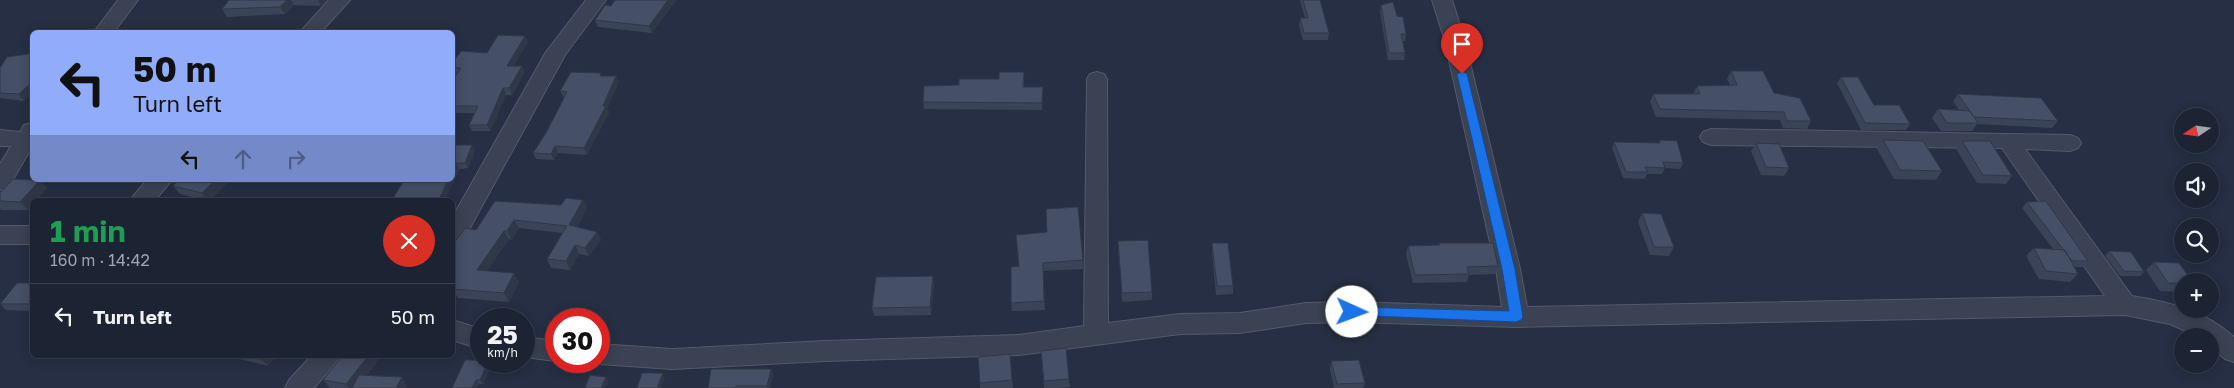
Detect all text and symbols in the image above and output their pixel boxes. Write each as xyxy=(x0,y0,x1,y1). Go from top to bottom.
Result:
pin xyxy=(1441,23,1483,74)
icon: arrive xyxy=(1448,30,1476,58)
text: 50 m xyxy=(133,48,216,90)
icon: left xyxy=(50,50,115,115)
text: Turn left xyxy=(133,90,222,117)
north arrow xyxy=(2174,108,2219,152)
map controls xyxy=(2174,108,2219,373)
icon: left xyxy=(176,145,204,173)
icon: ahead xyxy=(229,145,257,173)
icon: right xyxy=(282,145,310,173)
button: sound xyxy=(2174,163,2219,208)
text: 1 min xyxy=(50,213,126,249)
button: close xyxy=(383,215,435,267)
button: search xyxy=(2174,218,2219,263)
text: 160 m · 14:42 xyxy=(50,250,150,270)
button: + xyxy=(2174,273,2219,318)
position arrow xyxy=(1325,285,1377,337)
icon: left xyxy=(50,302,78,330)
text: Turn left xyxy=(93,305,172,328)
text: 50 m xyxy=(391,305,435,328)
speed limit sign: 30 xyxy=(545,308,610,373)
text: 25 xyxy=(487,319,518,350)
button: − xyxy=(2174,328,2219,373)
text: km/h xyxy=(487,345,518,360)

